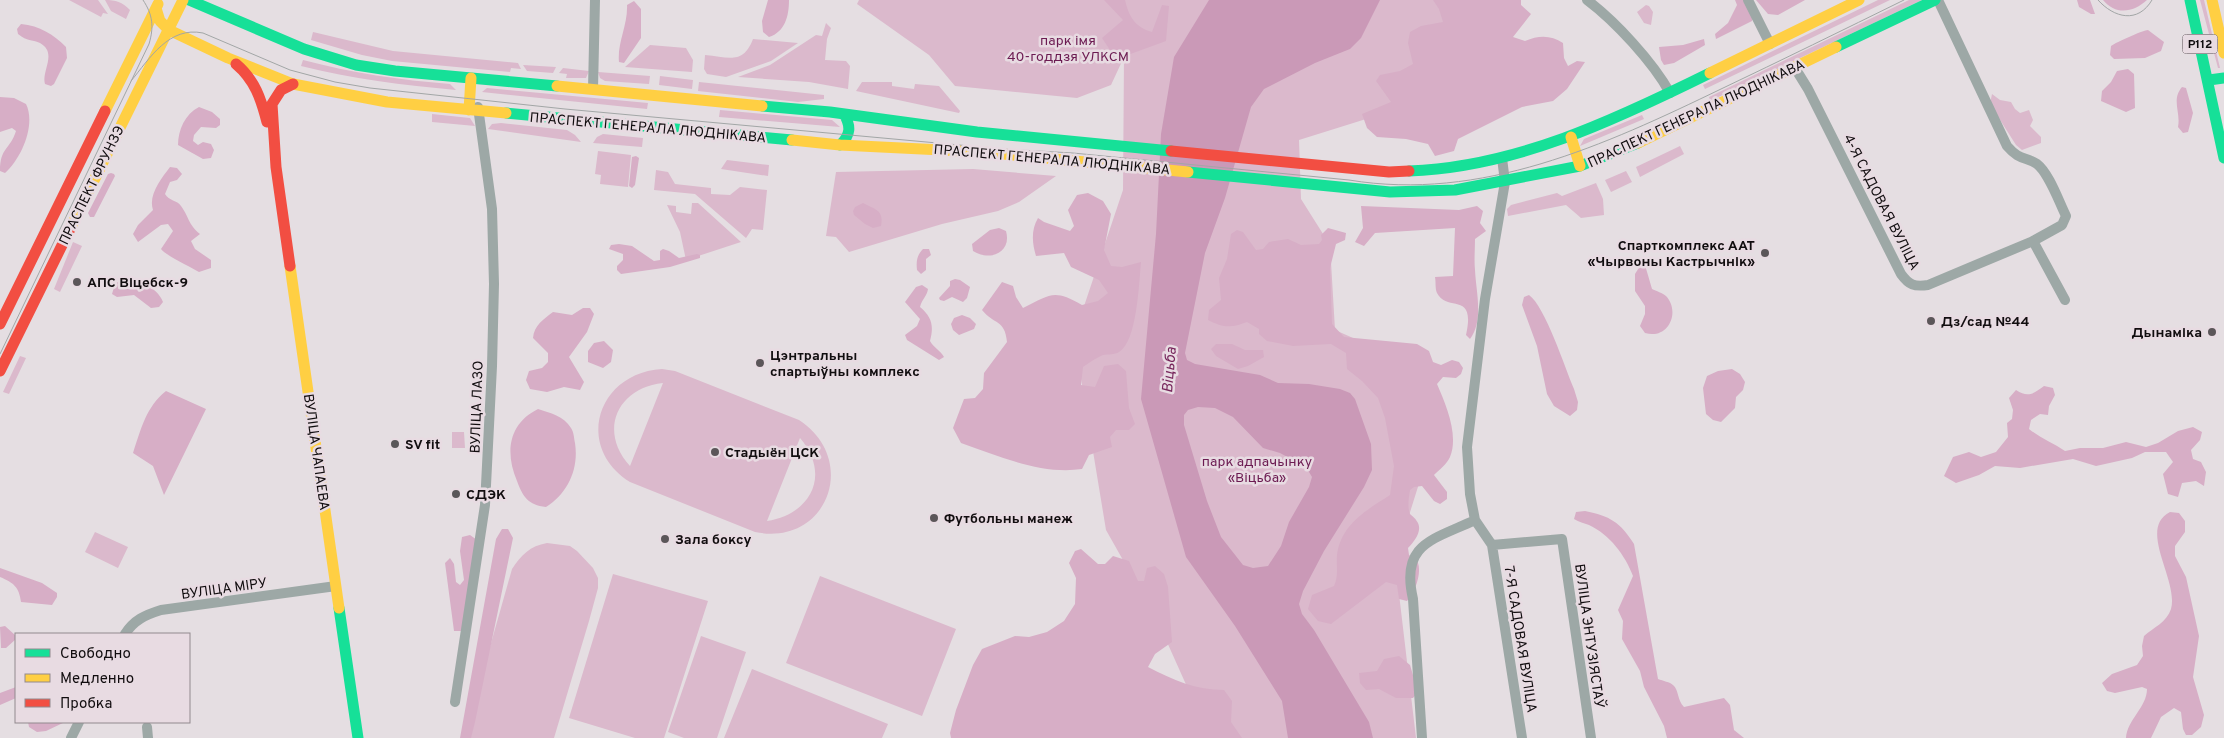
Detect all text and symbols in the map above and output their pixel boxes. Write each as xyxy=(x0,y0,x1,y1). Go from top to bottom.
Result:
park label: парк імя 40-годдзя УЛКСМ xyxy=(1007,33,1129,66)
road number: Р112 xyxy=(2182,34,2218,54)
street label: ПРАСПЕКТ ГЕНЕРАЛА ЛЮДНІКАВА xyxy=(1585,56,1808,172)
street label: ПРАСПЕКТ ГЕНЕРАЛА ЛЮДНІКАВА xyxy=(529,110,767,147)
street label: ПРАСПЕКТ ФРУНЗЭ xyxy=(56,123,129,248)
street label: 4-Я САДОВАЯ ВУЛІЦА xyxy=(1839,132,1922,274)
street label: ПРАСПЕКТ ГЕНЕРАЛА ЛЮДНІКАВА xyxy=(933,142,1171,179)
place label: Спарткомплекс ААТ «Чырвоны Кастрычнік» xyxy=(1587,238,1755,271)
marker: Спарткомплекс ААТ «Чырвоны Кастрычнік» xyxy=(1759,247,1771,259)
place label: АПС Віцебск-9 xyxy=(87,275,188,292)
marker: АПС Віцебск-9 xyxy=(71,276,83,288)
place label: Дз/сад №44 xyxy=(1941,314,2029,331)
marker: Дз/сад №44 xyxy=(1925,315,1937,327)
place label: Дынаміка xyxy=(2132,325,2202,342)
marker: Дынаміка xyxy=(2206,326,2218,338)
water label: Віцьба xyxy=(1159,346,1182,394)
place label: Цэнтральны спартыўны комплекс xyxy=(770,348,920,381)
marker: Цэнтральны спартыўны комплекс xyxy=(754,357,766,369)
street label: ВУЛІЦА ЛАЗО xyxy=(467,360,488,454)
street label: ВУЛІЦА ЧАПАЕВА xyxy=(299,393,332,512)
place label: SV fit xyxy=(405,437,440,454)
marker: SV fit xyxy=(389,438,401,450)
place label: Стадыён ЦСК xyxy=(725,445,819,462)
marker: Стадыён ЦСК xyxy=(709,446,721,458)
park label: парк адпачынку «Віцьба» xyxy=(1202,454,1312,487)
place label: СДЭК xyxy=(466,487,506,504)
marker: СДЭК xyxy=(450,488,462,500)
place label: Футбольны манеж xyxy=(944,511,1073,528)
marker: Футбольны манеж xyxy=(928,512,940,524)
place label: Зала боксу xyxy=(675,532,752,549)
marker: Зала боксу xyxy=(659,533,671,545)
street label: ВУЛІЦА ЭНТУЗІЯСТАЎ xyxy=(1570,563,1607,710)
street label: 7-Я САДОВАЯ ВУЛІЦА xyxy=(1500,565,1540,714)
street label: ВУЛІЦА МІРУ xyxy=(180,575,268,604)
legend xyxy=(15,633,190,723)
text: Свободно xyxy=(60,645,131,664)
text: Медленно xyxy=(60,670,134,689)
text: Пробка xyxy=(60,695,112,714)

